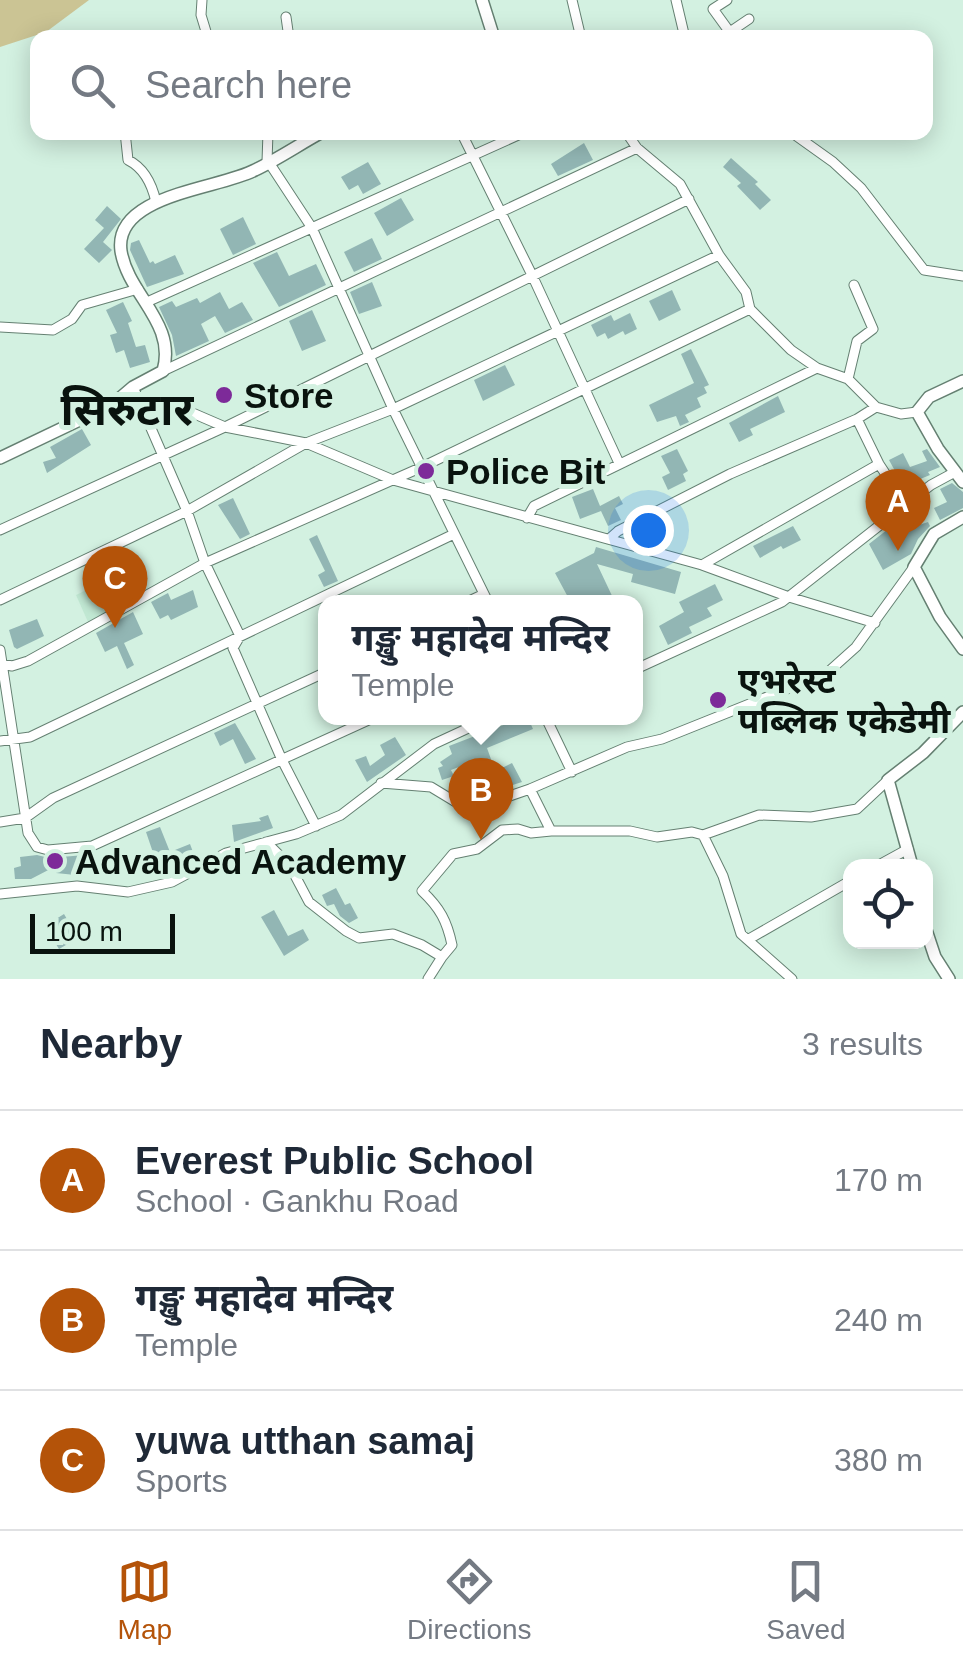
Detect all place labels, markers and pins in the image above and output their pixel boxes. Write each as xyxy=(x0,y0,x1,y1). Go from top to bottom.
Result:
place label: Store xyxy=(244,376,333,415)
marker: Store xyxy=(213,384,235,406)
place label: Police Bit xyxy=(446,452,606,491)
marker: Police Bit xyxy=(415,460,437,482)
pin: A xyxy=(866,468,930,551)
pin: C xyxy=(82,546,148,628)
place label: एभरेस्ट पब्लिक एकेडेमी xyxy=(738,661,951,740)
marker: एभरेस्ट पब्लिक एकेडेमी xyxy=(707,689,729,711)
pin: B xyxy=(448,758,514,840)
place label: Advanced Academy xyxy=(75,842,407,881)
marker: Advanced Academy xyxy=(44,850,66,872)

